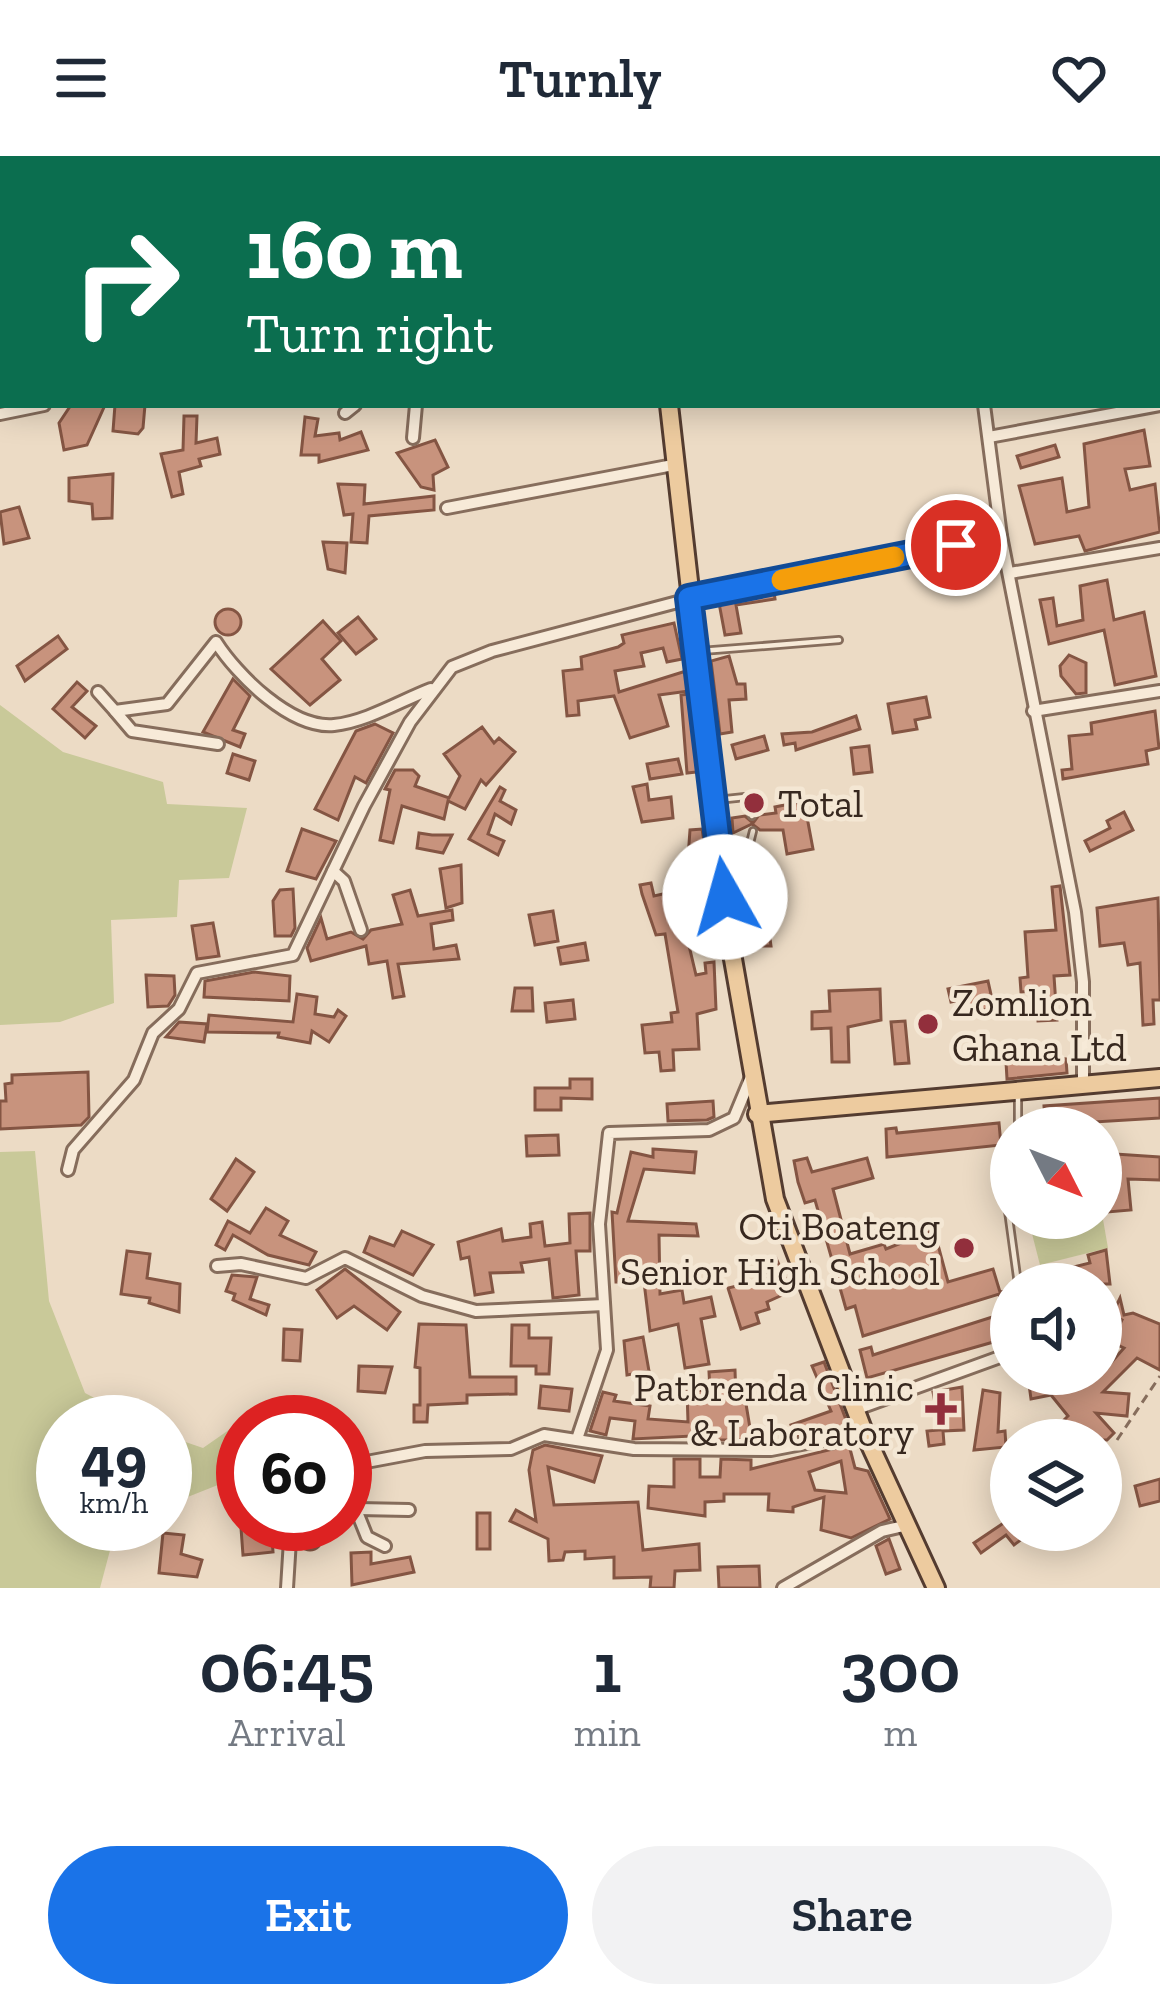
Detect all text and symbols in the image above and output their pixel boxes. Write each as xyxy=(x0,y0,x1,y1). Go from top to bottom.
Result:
icon: menu xyxy=(48,45,114,111)
icon: heart xyxy=(1046,45,1112,111)
text: Turnly xyxy=(498,46,662,111)
text: 160 m xyxy=(246,199,463,300)
icon: right xyxy=(48,204,204,360)
text: Turn right xyxy=(246,301,493,366)
pin xyxy=(905,494,1007,596)
icon: arrive xyxy=(923,512,989,578)
place label: Total xyxy=(778,780,863,827)
marker: Total xyxy=(741,790,767,816)
position arrow xyxy=(662,834,788,960)
place label: Zomlion Ghana Ltd xyxy=(952,979,1127,1071)
marker: Zomlion Ghana Ltd xyxy=(915,1011,941,1037)
north arrow xyxy=(990,1107,1122,1239)
map controls xyxy=(990,1107,1122,1551)
place label: Oti Boateng Senior High School xyxy=(620,1203,940,1295)
marker: Oti Boateng Senior High School xyxy=(951,1235,977,1261)
button: sound xyxy=(990,1263,1122,1395)
place label: Patbrenda Clinic & Laboratory xyxy=(634,1364,914,1456)
marker: Patbrenda Clinic & Laboratory xyxy=(925,1393,957,1425)
speed limit sign: 60 xyxy=(216,1395,372,1551)
button: layers xyxy=(990,1419,1122,1551)
text: 49 xyxy=(81,1422,147,1494)
text: km/h xyxy=(80,1485,148,1521)
text: 06:45 xyxy=(200,1624,374,1710)
text: 1 xyxy=(593,1624,622,1710)
text: 300 xyxy=(840,1624,960,1710)
text: Arrival xyxy=(228,1709,346,1756)
text: min xyxy=(574,1709,641,1756)
text: m xyxy=(884,1709,917,1756)
button: Exit xyxy=(48,1846,568,1984)
button: Share xyxy=(592,1846,1112,1984)

